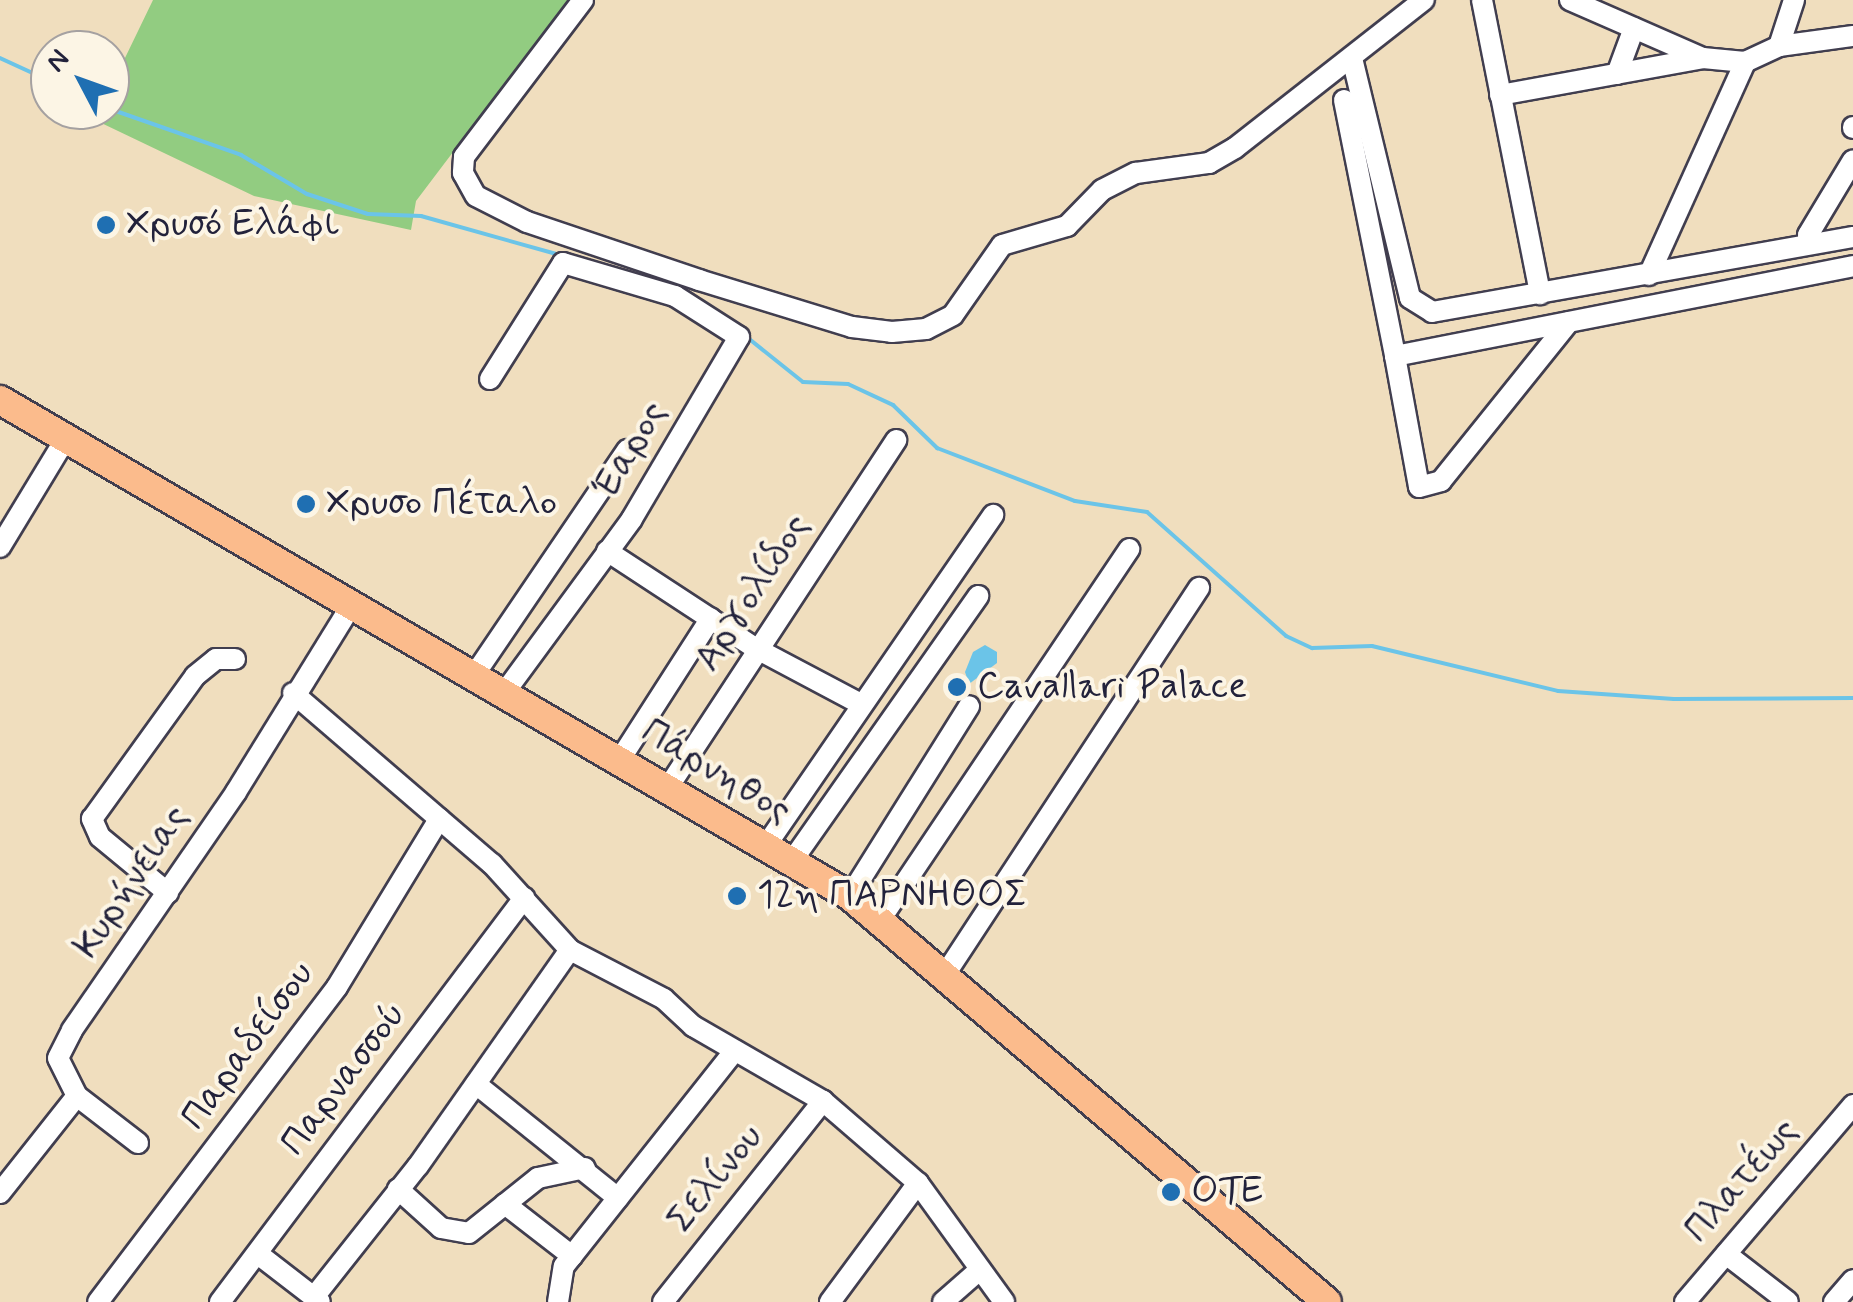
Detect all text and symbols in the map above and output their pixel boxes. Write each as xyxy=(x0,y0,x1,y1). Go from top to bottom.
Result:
north arrow xyxy=(30,30,130,130)
text: N xyxy=(38,42,79,80)
place label: Χρυσό Ελάφι xyxy=(126,202,338,248)
marker: Χρυσό Ελάφι xyxy=(95,214,117,236)
street label: Έαρος xyxy=(584,393,678,507)
place label: Χρυσο Πέταλο xyxy=(326,481,557,527)
marker: Χρυσο Πέταλο xyxy=(295,493,317,515)
street label: Αργολίδος xyxy=(685,506,821,680)
place label: Cavallari Palace xyxy=(977,664,1237,710)
marker: Cavallari Palace xyxy=(946,676,968,698)
street label: Πάρνηθος xyxy=(633,710,799,834)
street label: Κυρήνειας xyxy=(64,797,200,967)
place label: 12η ΠΑΡΝΗΘΟΣ xyxy=(757,873,1027,919)
marker: 12η ΠΑΡΝΗΘΟΣ xyxy=(726,885,748,907)
street label: Παραδείσου xyxy=(172,953,324,1139)
street label: Παρνασσού xyxy=(271,993,417,1165)
street label: Πλατέως xyxy=(1676,1109,1808,1253)
street label: Σελίνου xyxy=(659,1116,773,1242)
place label: ΟΤΕ xyxy=(1191,1169,1264,1215)
marker: ΟΤΕ xyxy=(1160,1181,1182,1203)

